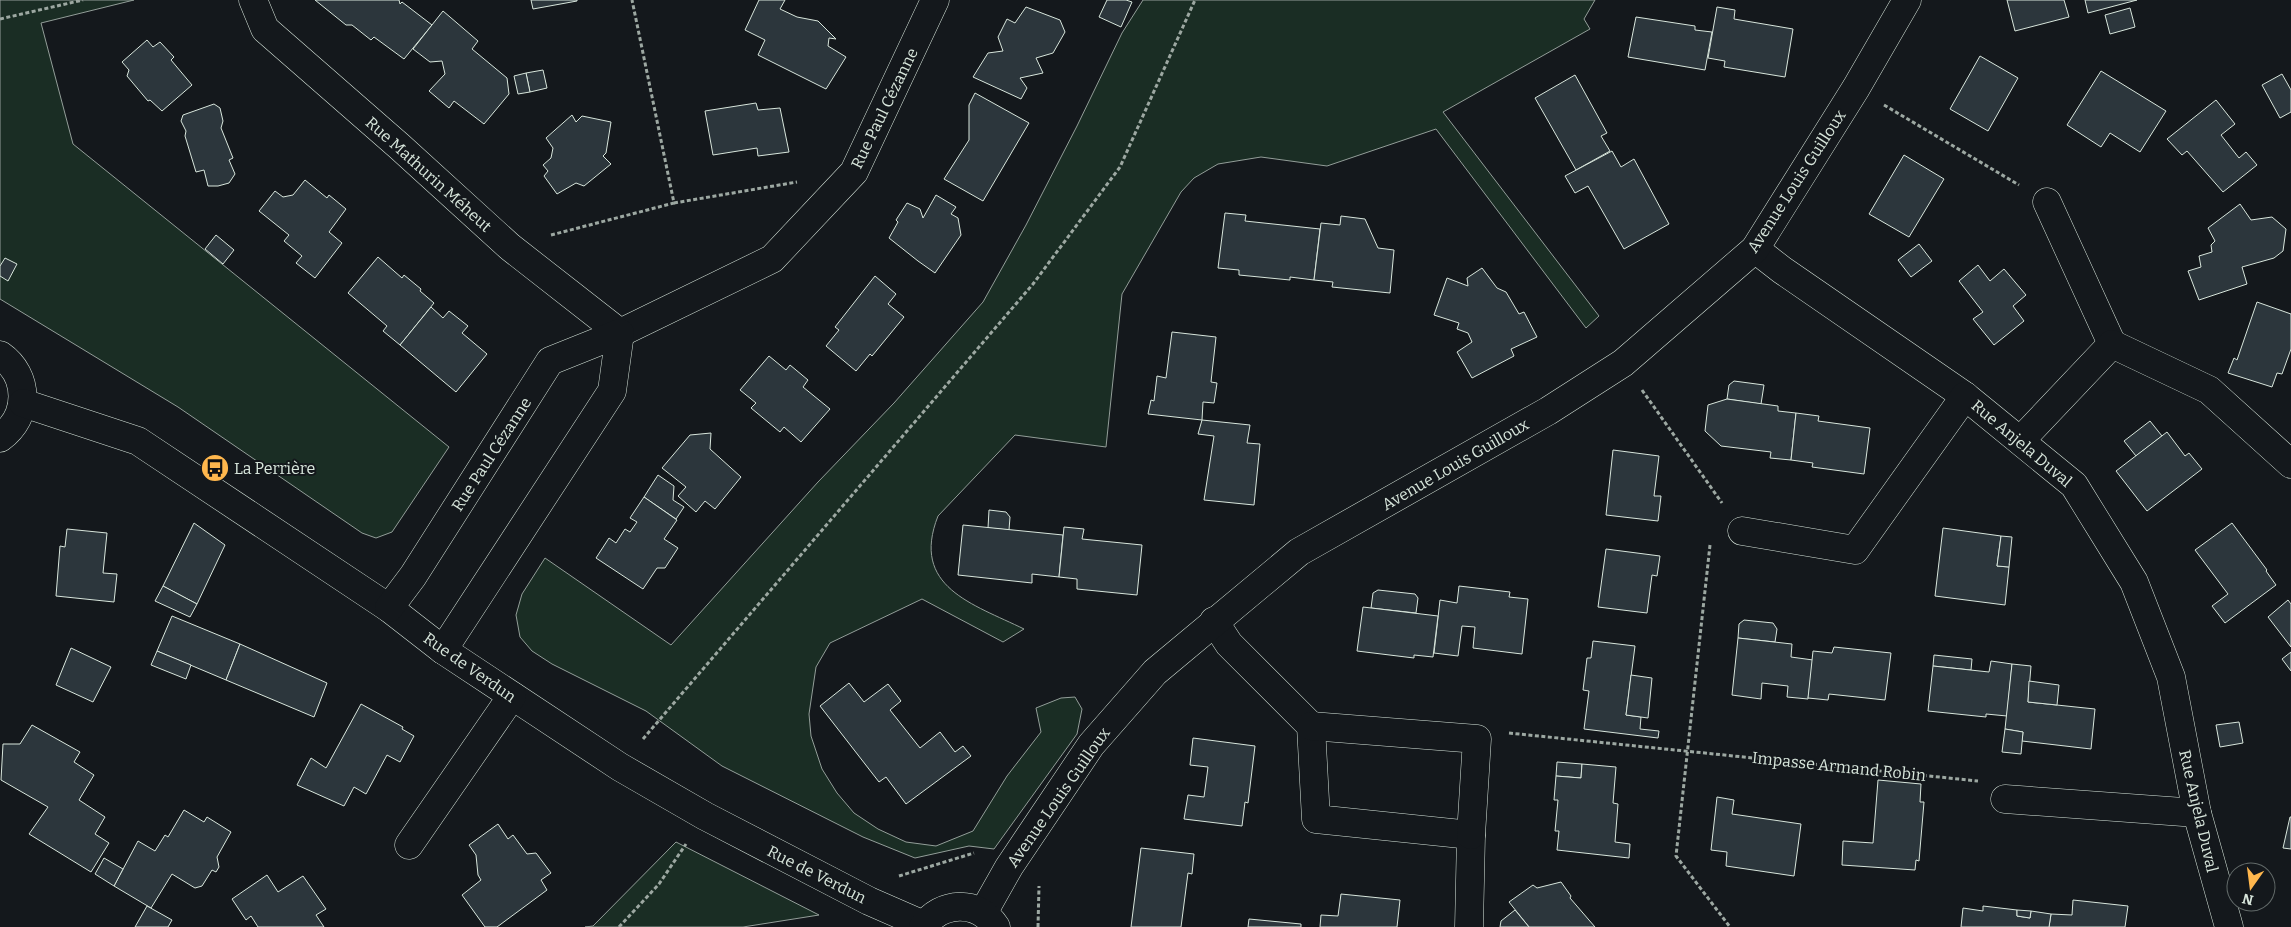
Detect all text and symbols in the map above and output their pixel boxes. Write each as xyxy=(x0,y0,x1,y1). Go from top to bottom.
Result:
street label: Rue Paul Cézanne xyxy=(847,45,922,172)
street label: Avenue Louis Guilloux xyxy=(1743,106,1850,256)
street label: Rue Mathurin Méheut xyxy=(362,113,496,236)
street label: Rue Paul Cézanne xyxy=(448,394,535,515)
street label: Rue Anjela Duval xyxy=(1968,396,2076,491)
street label: Avenue Louis Guilloux xyxy=(1379,415,1532,514)
bus stop icon: La Perrière xyxy=(200,453,230,483)
place label: La Perrière xyxy=(234,459,315,478)
street label: Rue de Verdun xyxy=(420,629,520,706)
street label: Avenue Louis Guilloux xyxy=(1003,724,1114,871)
street label: Impasse Armand Robin xyxy=(1751,748,1927,785)
street label: Rue Anjela Duval xyxy=(2175,748,2222,875)
street label: Rue de Verdun xyxy=(764,841,869,908)
north arrow xyxy=(2226,862,2276,912)
text: N xyxy=(2240,890,2255,909)

